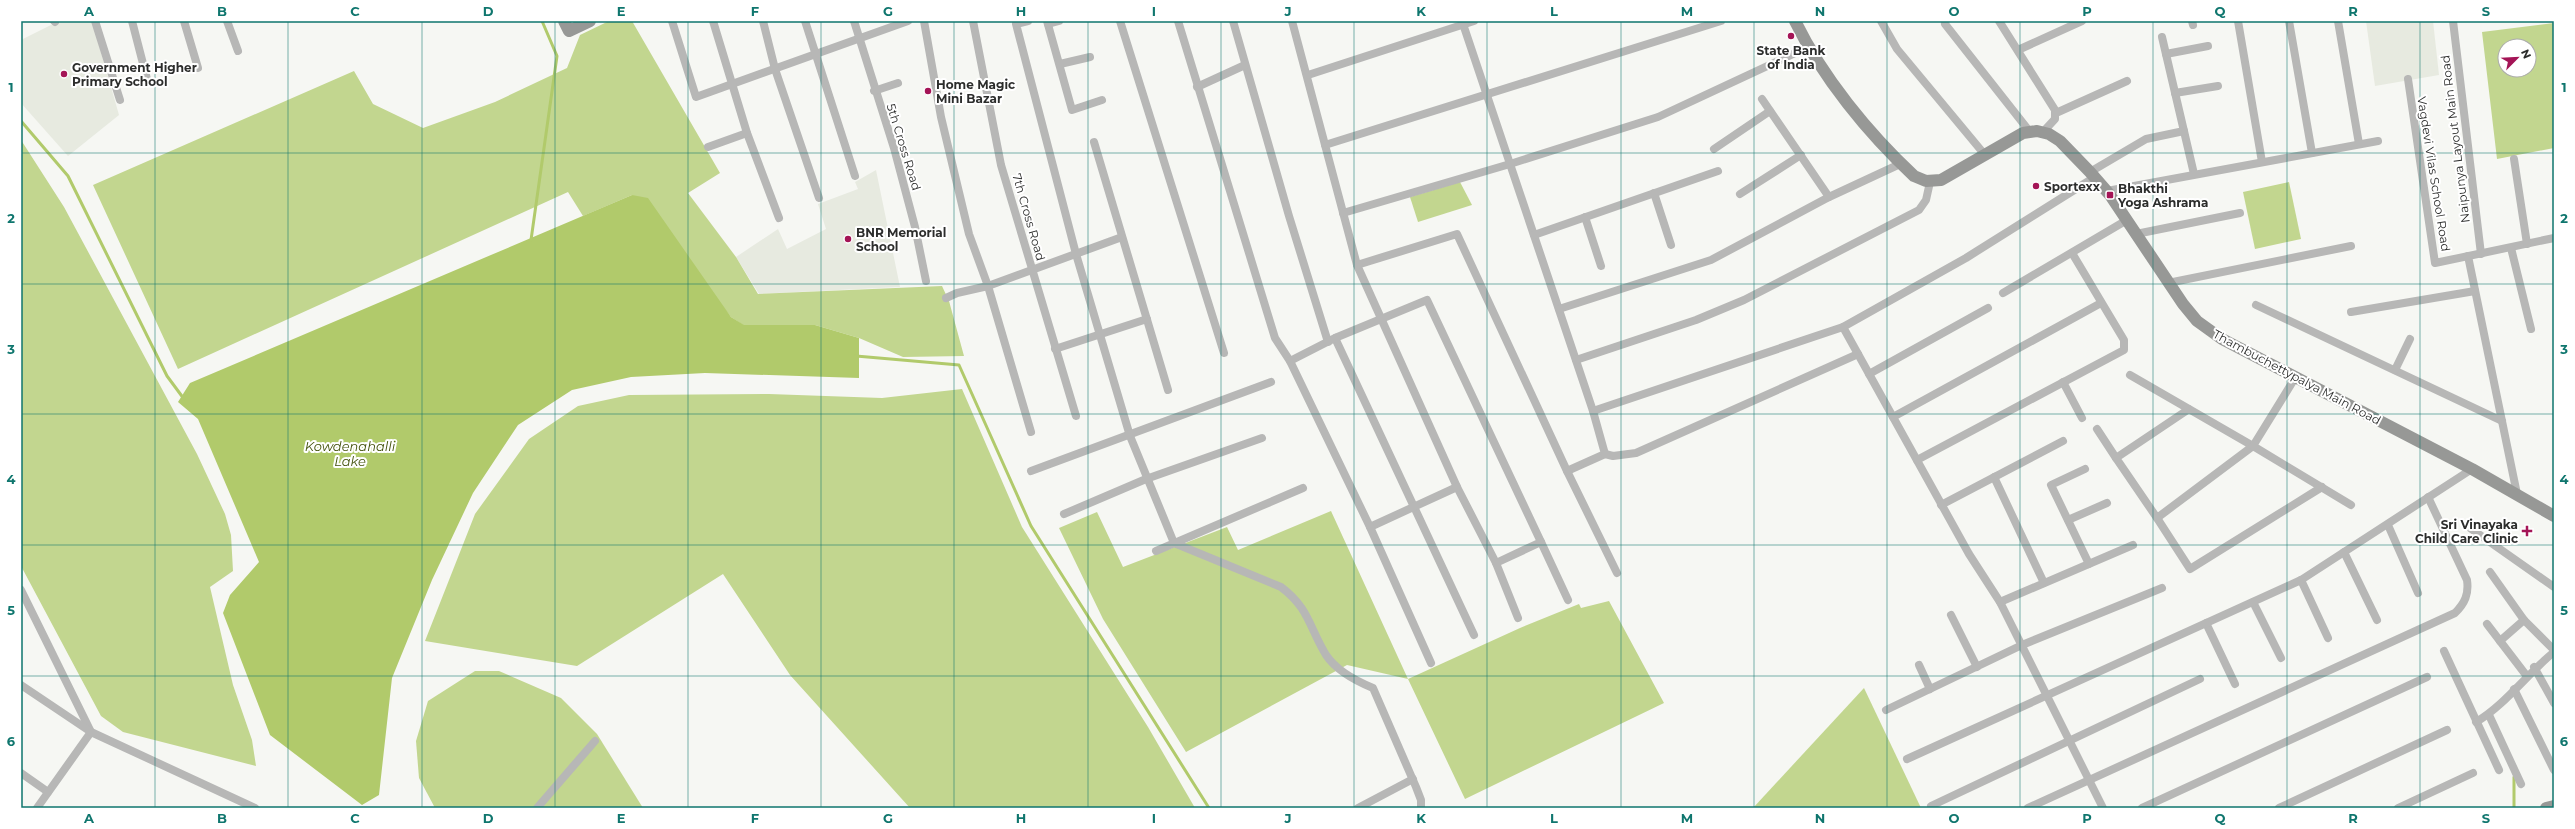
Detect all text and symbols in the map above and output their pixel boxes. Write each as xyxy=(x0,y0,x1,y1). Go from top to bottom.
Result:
text: A xyxy=(83,3,95,19)
text: B xyxy=(217,3,227,19)
text: C xyxy=(350,3,360,19)
text: D xyxy=(483,3,494,19)
text: E xyxy=(617,3,626,19)
text: F xyxy=(751,3,759,19)
text: G xyxy=(883,3,893,19)
text: H xyxy=(1016,3,1026,19)
text: I xyxy=(1152,3,1156,19)
text: J xyxy=(1283,3,1292,19)
text: K xyxy=(1416,3,1426,19)
text: L xyxy=(1550,3,1558,19)
text: M xyxy=(1681,3,1693,19)
text: N xyxy=(1815,3,1825,19)
text: O xyxy=(1949,3,1960,19)
text: P xyxy=(2082,3,2092,19)
text: Q xyxy=(2215,3,2226,19)
text: R xyxy=(2348,3,2358,19)
text: S xyxy=(2482,3,2490,19)
marker: State Bank of India xyxy=(1786,31,1796,41)
north arrow xyxy=(2497,38,2537,78)
place label: State Bank of India xyxy=(1757,43,1826,72)
text: N xyxy=(2518,47,2534,61)
street label: Naipunya Layout Main Road xyxy=(2437,54,2473,224)
place label: Government Higher Primary School xyxy=(72,60,197,89)
marker: Government Higher Primary School xyxy=(59,69,69,79)
place label: Home Magic Mini Bazar xyxy=(936,77,1015,106)
text: 1 xyxy=(8,79,14,95)
text: 1 xyxy=(2561,79,2567,95)
marker: Home Magic Mini Bazar xyxy=(923,86,933,96)
street label: Vagdevi Vilas School Road xyxy=(2414,95,2454,253)
street label: 5th Cross Road xyxy=(884,102,924,192)
street label: 7th Cross Road xyxy=(1009,172,1049,262)
place label: Sportexx xyxy=(2044,179,2101,194)
marker: Sportexx xyxy=(2031,181,2041,191)
place label: Bhakthi Yoga Ashrama xyxy=(2117,181,2208,210)
marker: Bhakthi Yoga Ashrama xyxy=(2105,190,2115,200)
text: 2 xyxy=(7,210,15,226)
text: 2 xyxy=(2560,210,2568,226)
place label: BNR Memorial School xyxy=(856,225,946,254)
marker: BNR Memorial School xyxy=(843,234,853,244)
street label: Thambuchettypalya Main Road xyxy=(2211,326,2383,428)
text: 3 xyxy=(6,341,15,357)
text: 3 xyxy=(2559,341,2568,357)
water label: Kowdenahalli Lake xyxy=(305,438,396,469)
text: 4 xyxy=(7,471,16,487)
text: 4 xyxy=(2560,471,2569,487)
place label: Sri Vinayaka Child Care Clinic xyxy=(2415,517,2518,546)
marker: Sri Vinayaka Child Care Clinic xyxy=(2521,525,2533,537)
text: 5 xyxy=(7,602,15,618)
text: 5 xyxy=(2560,602,2568,618)
text: 6 xyxy=(7,733,16,749)
text: 6 xyxy=(2560,733,2569,749)
text: A xyxy=(83,810,95,826)
text: B xyxy=(217,810,227,826)
text: C xyxy=(350,810,360,826)
text: D xyxy=(483,810,494,826)
text: E xyxy=(617,810,626,826)
text: F xyxy=(751,810,759,826)
text: G xyxy=(883,810,893,826)
text: H xyxy=(1016,810,1026,826)
text: I xyxy=(1152,810,1156,826)
text: J xyxy=(1283,810,1292,826)
text: K xyxy=(1416,810,1426,826)
text: L xyxy=(1550,810,1558,826)
text: M xyxy=(1681,810,1693,826)
text: N xyxy=(1815,810,1825,826)
text: O xyxy=(1949,810,1960,826)
text: P xyxy=(2082,810,2092,826)
text: Q xyxy=(2215,810,2226,826)
text: R xyxy=(2348,810,2358,826)
text: S xyxy=(2482,810,2490,826)

